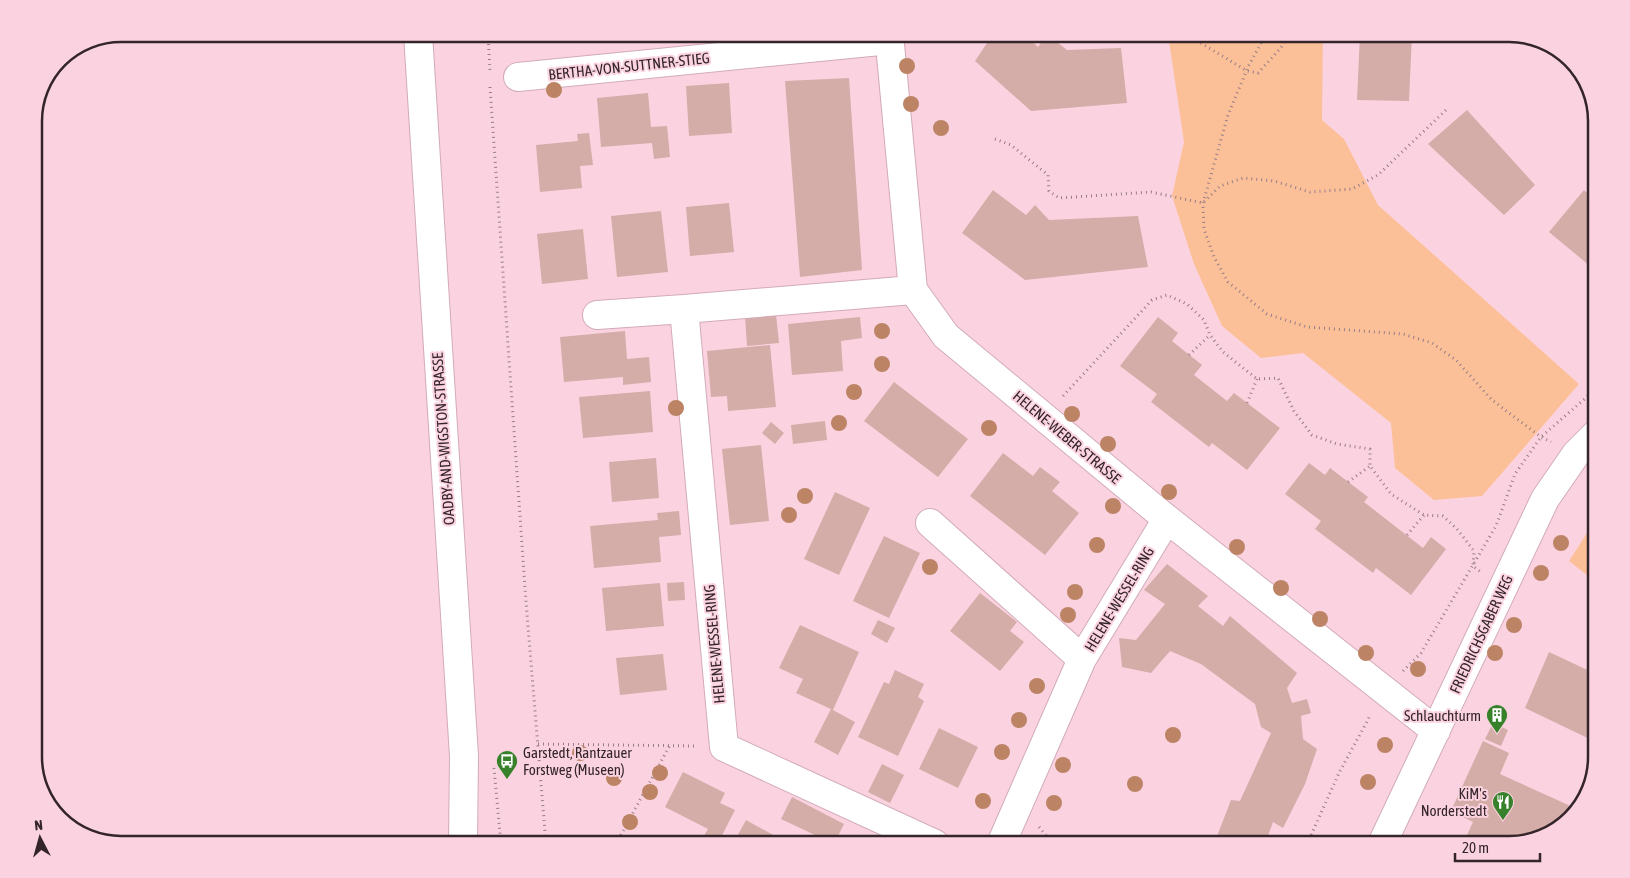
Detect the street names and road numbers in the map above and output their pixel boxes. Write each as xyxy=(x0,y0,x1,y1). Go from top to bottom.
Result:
street label: BERTHA-VON-SUTTNER-STIEG xyxy=(548,49,710,83)
street label: OADBY-AND-WIGSTON-STRASSE xyxy=(428,352,458,526)
street label: HELENE-WEBER-STRASSE xyxy=(1010,387,1125,487)
street label: HELENE-WESSEL-RING xyxy=(1081,543,1157,655)
street label: FRIEDRICHSGABER WEG xyxy=(1446,572,1516,696)
street label: HELENE-WESSEL-RING xyxy=(700,584,728,704)

